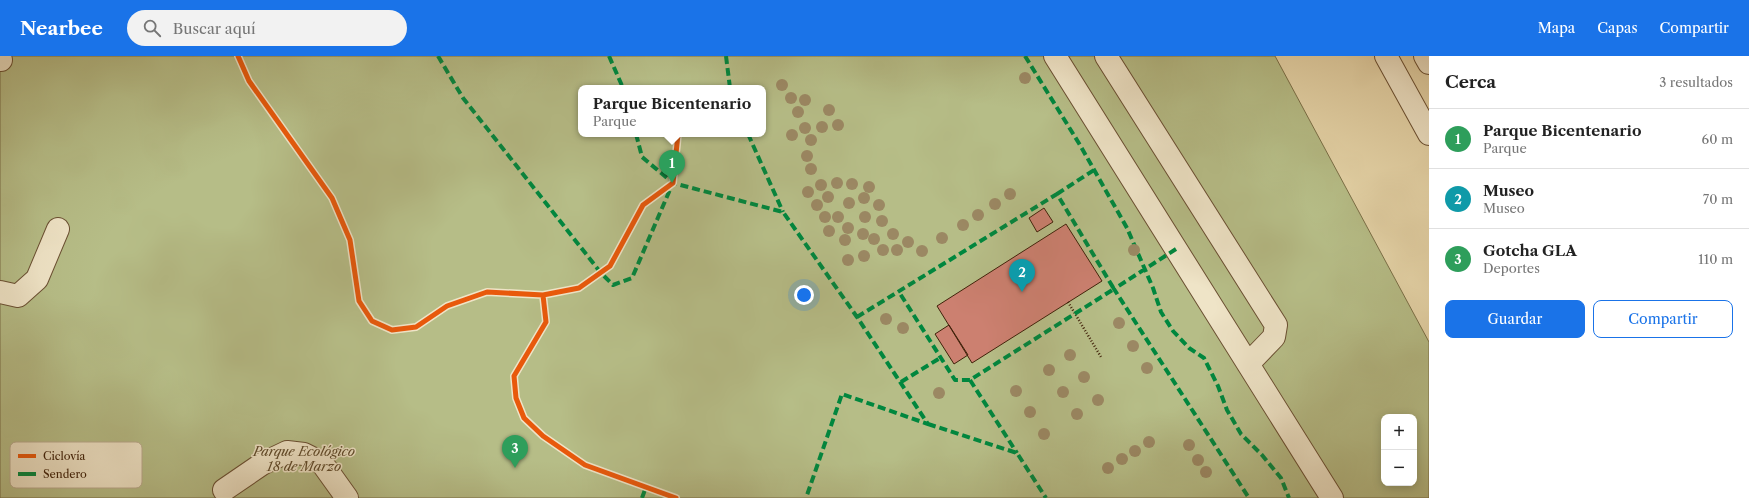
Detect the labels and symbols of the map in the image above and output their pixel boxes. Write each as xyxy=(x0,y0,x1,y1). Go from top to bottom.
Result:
pin: 1 xyxy=(659,150,685,183)
pin: 2 xyxy=(1009,259,1035,292)
your location xyxy=(794,285,814,305)
pin: 3 xyxy=(502,435,528,468)
legend xyxy=(10,442,142,488)
park label: Parque Ecológico 18 de Marzo xyxy=(252,443,355,474)
text: Ciclovía xyxy=(43,449,86,463)
text: Sendero xyxy=(43,467,87,481)

